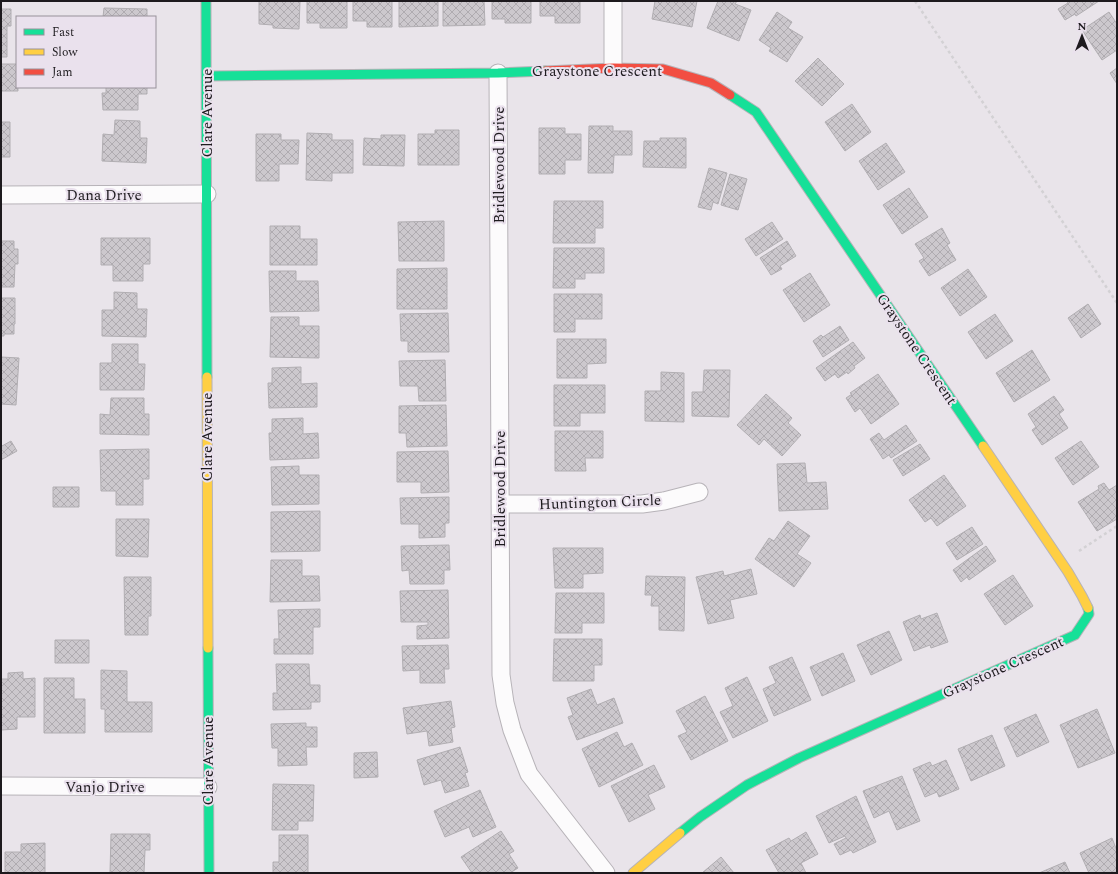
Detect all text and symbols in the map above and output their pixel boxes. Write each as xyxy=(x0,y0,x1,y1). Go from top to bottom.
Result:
legend xyxy=(16,16,156,88)
north arrow xyxy=(1062,16,1102,56)
text: N xyxy=(1078,18,1087,35)
text: Fast xyxy=(52,23,74,42)
text: Slow xyxy=(52,43,78,62)
street label: Graystone Crescent xyxy=(532,60,662,83)
text: Jam xyxy=(52,63,73,82)
street label: Clare Avenue xyxy=(196,68,219,158)
street label: Bridlewood Drive xyxy=(488,106,511,224)
street label: Dana Drive xyxy=(66,184,142,207)
street label: Graystone Crescent xyxy=(871,289,963,410)
street label: Clare Avenue xyxy=(196,392,219,482)
street label: Bridlewood Drive xyxy=(489,430,512,548)
street label: Huntington Circle xyxy=(538,489,662,516)
street label: Graystone Crescent xyxy=(939,630,1068,705)
street label: Clare Avenue xyxy=(197,716,220,806)
street label: Vanjo Drive xyxy=(65,776,145,799)

